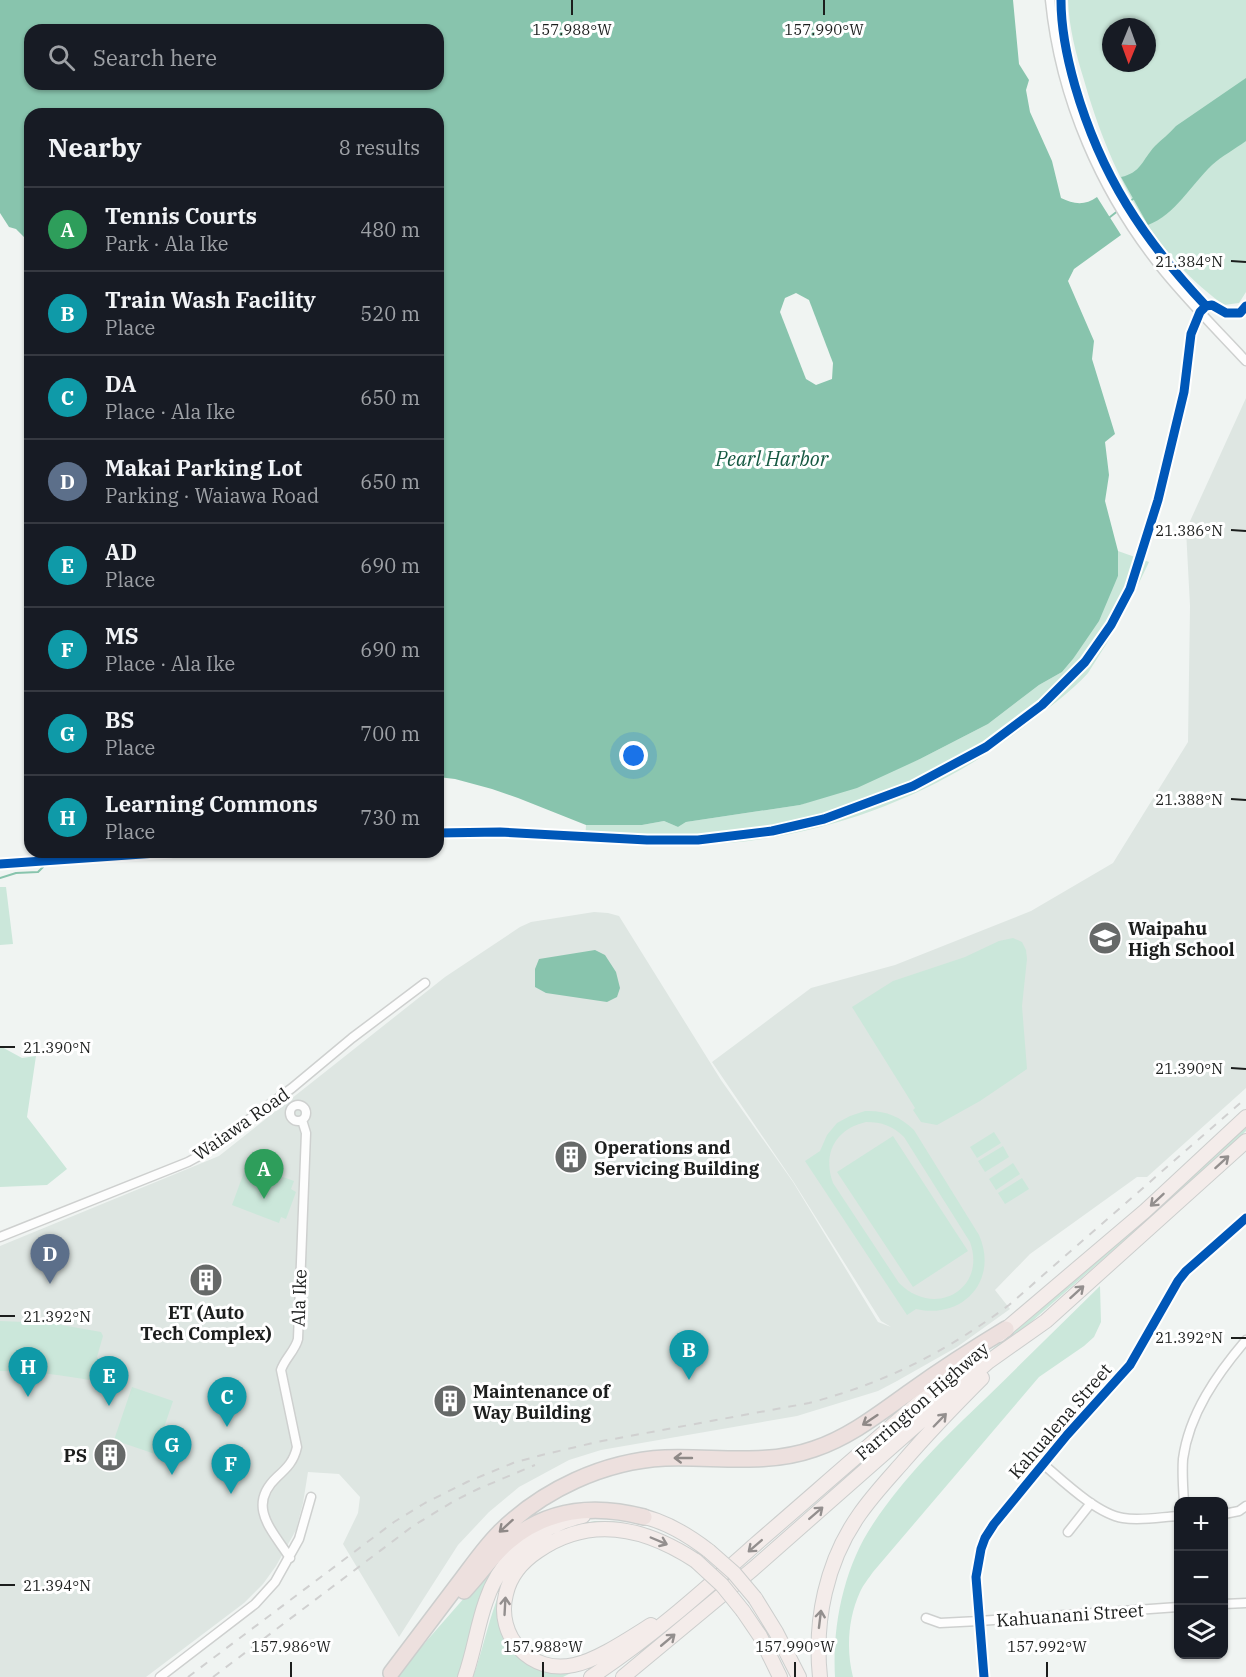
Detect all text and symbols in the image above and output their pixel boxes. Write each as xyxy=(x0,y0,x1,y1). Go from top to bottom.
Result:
north arrow xyxy=(1102,18,1156,72)
text: 157.988°W xyxy=(532,20,612,39)
text: 157.990°W xyxy=(784,20,864,39)
search box xyxy=(24,24,444,90)
icon: search xyxy=(45,41,78,74)
text: Search here xyxy=(93,43,217,72)
text: Nearby xyxy=(48,130,142,164)
text: 8 results xyxy=(339,134,420,161)
text: Tennis Courts xyxy=(105,201,257,230)
text: A xyxy=(61,216,74,243)
text: 480 m xyxy=(360,216,420,243)
text: Park · Ala Ike xyxy=(105,230,229,257)
text: 21.384°N xyxy=(1155,252,1223,271)
text: Train Wash Facility xyxy=(105,285,316,314)
text: B xyxy=(60,300,75,327)
text: 520 m xyxy=(360,300,420,327)
text: Place xyxy=(105,314,155,341)
text: DA xyxy=(105,369,136,398)
text: C xyxy=(61,384,74,411)
text: 650 m xyxy=(360,384,420,411)
text: Place · Ala Ike xyxy=(105,398,235,425)
water label: Pearl Harbor xyxy=(715,445,830,472)
text: Makai Parking Lot xyxy=(105,453,302,482)
text: D xyxy=(60,468,75,495)
text: 650 m xyxy=(360,468,420,495)
text: Parking · Waiawa Road xyxy=(105,482,319,509)
text: 21.386°N xyxy=(1155,521,1223,540)
text: AD xyxy=(105,537,137,566)
text: E xyxy=(61,552,74,579)
text: 690 m xyxy=(360,552,420,579)
text: Place xyxy=(105,566,155,593)
text: MS xyxy=(105,621,139,650)
text: F xyxy=(61,636,74,663)
text: 690 m xyxy=(360,636,420,663)
text: Place · Ala Ike xyxy=(105,650,235,677)
text: BS xyxy=(105,705,134,734)
text: G xyxy=(60,720,75,747)
text: 700 m xyxy=(360,720,420,747)
text: Place xyxy=(105,734,155,761)
your location xyxy=(619,741,648,770)
text: Learning Commons xyxy=(105,789,318,818)
text: 21.388°N xyxy=(1155,790,1223,809)
text: H xyxy=(59,804,76,831)
text: 730 m xyxy=(360,804,420,831)
text: Place xyxy=(105,818,155,845)
place label: Waipahu High School xyxy=(1128,917,1235,961)
school or university icon: Waipahu High School xyxy=(1087,920,1123,956)
text: 21.390°N xyxy=(23,1038,91,1057)
text: 21.390°N xyxy=(1155,1059,1223,1078)
street label: Waiawa Road xyxy=(188,1082,294,1166)
place label: Operations and Servicing Building xyxy=(594,1136,760,1180)
building icon: Operations and Servicing Building xyxy=(553,1139,589,1175)
pin: A xyxy=(244,1150,284,1199)
one-way arrow xyxy=(1215,1155,1230,1169)
one-way arrow xyxy=(1150,1193,1165,1207)
pin: D xyxy=(31,1234,70,1284)
building icon: ET (Auto Tech Complex) xyxy=(188,1262,224,1298)
street label: Ala Ike xyxy=(287,1269,311,1327)
one-way arrow xyxy=(1069,1285,1084,1299)
place label: ET (Auto Tech Complex) xyxy=(140,1301,272,1345)
text: 21.392°N xyxy=(23,1307,91,1326)
text: 21.392°N xyxy=(1155,1328,1223,1347)
pin: B xyxy=(670,1330,708,1380)
street label: Farrington Highway xyxy=(851,1337,994,1465)
pin: H xyxy=(9,1348,48,1397)
pin: E xyxy=(90,1356,128,1406)
street label: Kahualena Street xyxy=(1004,1359,1116,1483)
pin: C xyxy=(208,1378,246,1427)
place label: Maintenance of Way Building xyxy=(473,1380,612,1424)
building icon: Maintenance of Way Building xyxy=(432,1383,468,1419)
one-way arrow xyxy=(861,1413,878,1426)
one-way arrow xyxy=(933,1413,948,1428)
pin: G xyxy=(152,1426,192,1475)
building icon: PS xyxy=(92,1437,128,1473)
place label: PS xyxy=(63,1444,87,1467)
pin: F xyxy=(212,1444,250,1494)
one-way arrow xyxy=(674,1452,694,1464)
map controls xyxy=(1174,1497,1228,1659)
button: + xyxy=(1174,1497,1228,1551)
one-way arrow xyxy=(808,1506,823,1520)
one-way arrow xyxy=(499,1519,514,1533)
one-way arrow xyxy=(650,1536,668,1547)
one-way arrow xyxy=(748,1539,763,1553)
button: − xyxy=(1174,1551,1228,1605)
text: 21.394°N xyxy=(23,1576,91,1595)
one-way arrow xyxy=(500,1596,511,1616)
street label: Kahuanani Street xyxy=(996,1598,1144,1632)
button: layers xyxy=(1174,1605,1228,1659)
one-way arrow xyxy=(815,1609,826,1629)
one-way arrow xyxy=(660,1633,675,1647)
text: 157.986°W xyxy=(251,1637,331,1656)
text: 157.988°W xyxy=(503,1637,583,1656)
text: 157.990°W xyxy=(755,1637,835,1656)
text: 157.992°W xyxy=(1007,1637,1087,1656)

